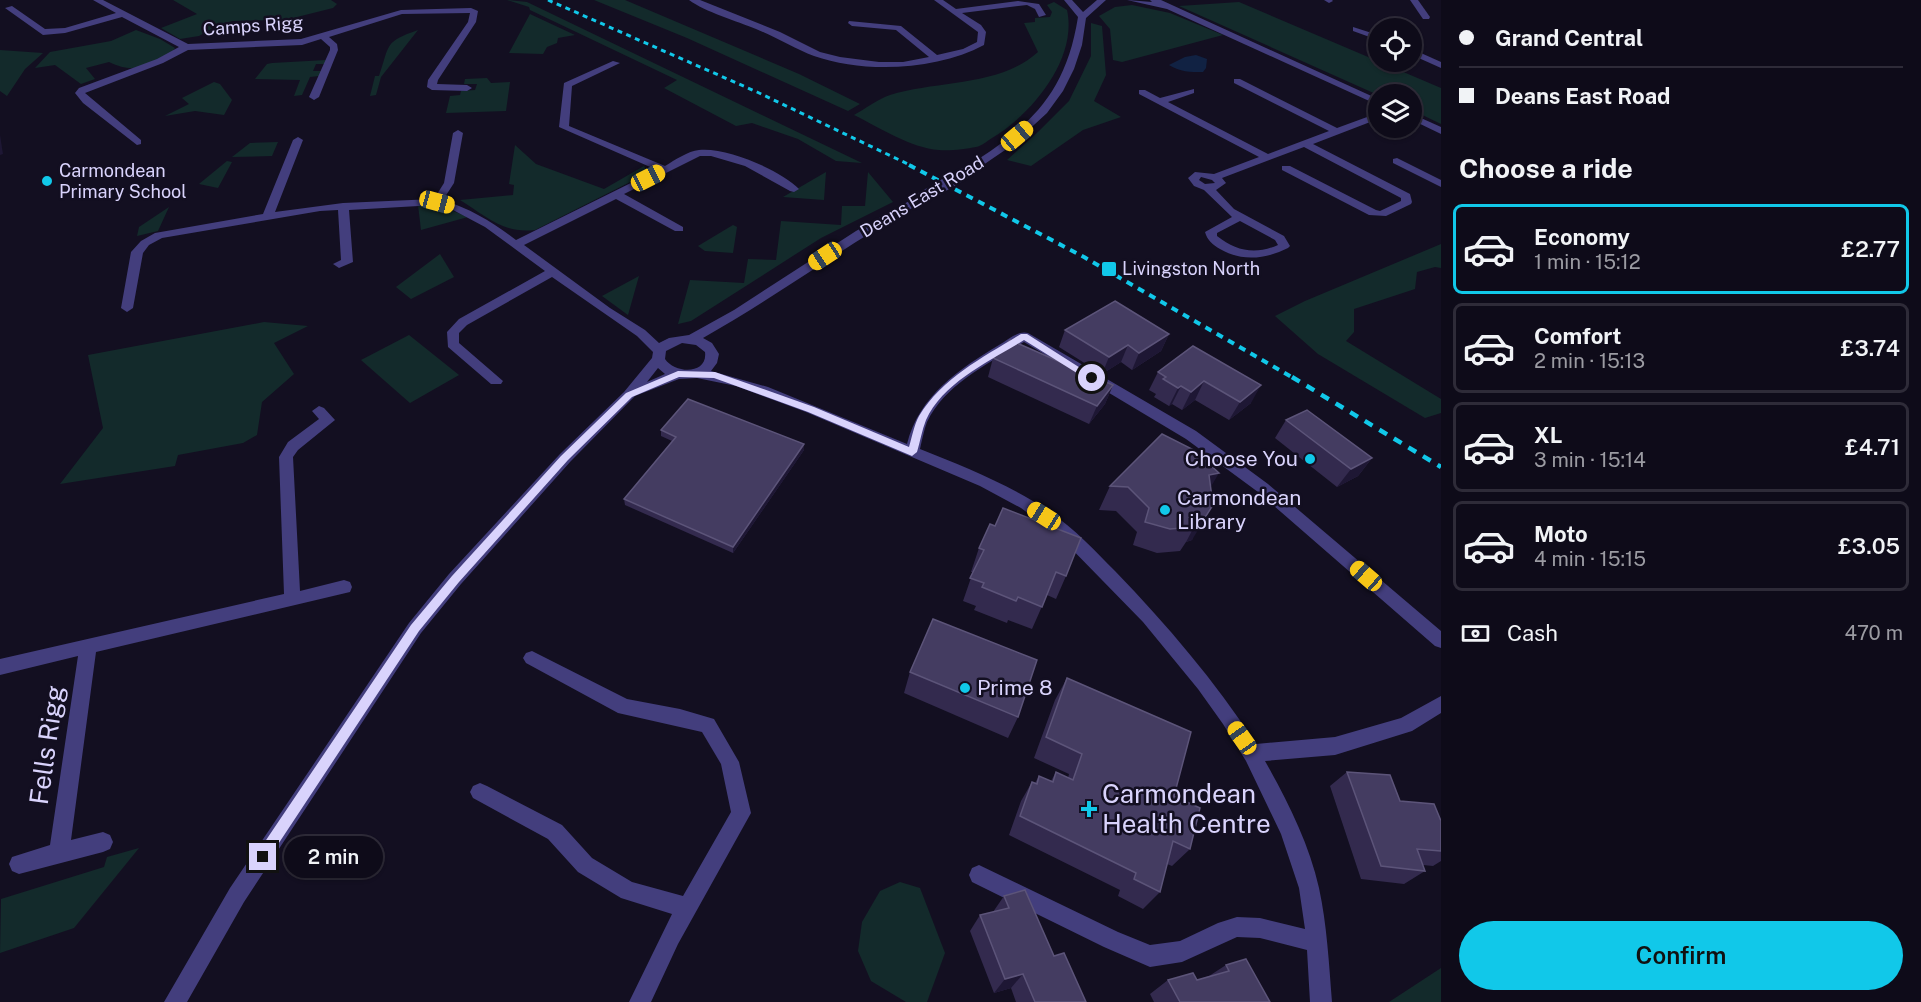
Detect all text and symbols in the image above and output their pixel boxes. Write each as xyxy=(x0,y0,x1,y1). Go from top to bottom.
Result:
street label: Camps Rigg xyxy=(202,12,304,39)
map controls xyxy=(1368,18,1422,138)
button: locate xyxy=(1368,18,1422,72)
text: Grand Central xyxy=(1495,25,1643,51)
text: Deans East Road xyxy=(1495,83,1671,109)
button: layers xyxy=(1368,84,1422,138)
car xyxy=(997,118,1037,154)
street label: Deans East Road xyxy=(856,152,987,242)
text: Choose a ride xyxy=(1459,152,1633,184)
place label: Carmondean Primary School xyxy=(59,160,187,202)
car xyxy=(628,162,668,194)
marker: Carmondean Primary School xyxy=(40,174,54,188)
car xyxy=(417,189,457,215)
icon: car xyxy=(1462,222,1516,276)
text: Economy xyxy=(1534,224,1630,250)
text: £2.77 xyxy=(1841,236,1900,262)
car xyxy=(805,239,845,273)
text: 1 min · 15:12 xyxy=(1534,250,1641,274)
place label: Livingston North xyxy=(1122,258,1260,279)
marker: Livingston North xyxy=(1100,260,1118,278)
icon: car xyxy=(1462,321,1516,375)
text: Comfort xyxy=(1534,323,1621,349)
text: £3.74 xyxy=(1841,335,1900,361)
text: 2 min · 15:13 xyxy=(1534,349,1645,373)
route start xyxy=(1078,364,1105,391)
icon: car xyxy=(1462,420,1516,474)
text: XL xyxy=(1534,422,1562,448)
text: £4.71 xyxy=(1845,434,1900,460)
place label: Choose You xyxy=(1185,446,1298,471)
text: 3 min · 15:14 xyxy=(1534,448,1646,472)
marker: Choose You xyxy=(1303,452,1317,466)
place label: Carmondean Library xyxy=(1177,485,1301,534)
car xyxy=(1024,499,1064,533)
marker: Carmondean Library xyxy=(1158,503,1172,517)
icon: car xyxy=(1462,519,1516,573)
text: Moto xyxy=(1534,521,1588,547)
text: £3.05 xyxy=(1838,533,1900,559)
text: 4 min · 15:15 xyxy=(1534,547,1646,571)
car xyxy=(1347,557,1385,595)
icon: cash xyxy=(1459,617,1492,650)
text: Cash xyxy=(1507,620,1558,646)
text: 470 m xyxy=(1844,621,1903,645)
place label: Prime 8 xyxy=(977,675,1053,700)
marker: Prime 8 xyxy=(958,681,972,695)
street label: Fells Rigg xyxy=(23,683,70,806)
car xyxy=(1224,718,1260,758)
place label: Carmondean Health Centre xyxy=(1102,778,1271,839)
marker: Carmondean Health Centre xyxy=(1080,800,1098,818)
callout: 2 min xyxy=(284,836,383,878)
route end xyxy=(249,843,276,870)
text: 2 min xyxy=(308,845,359,869)
button: Confirm xyxy=(1459,921,1903,990)

